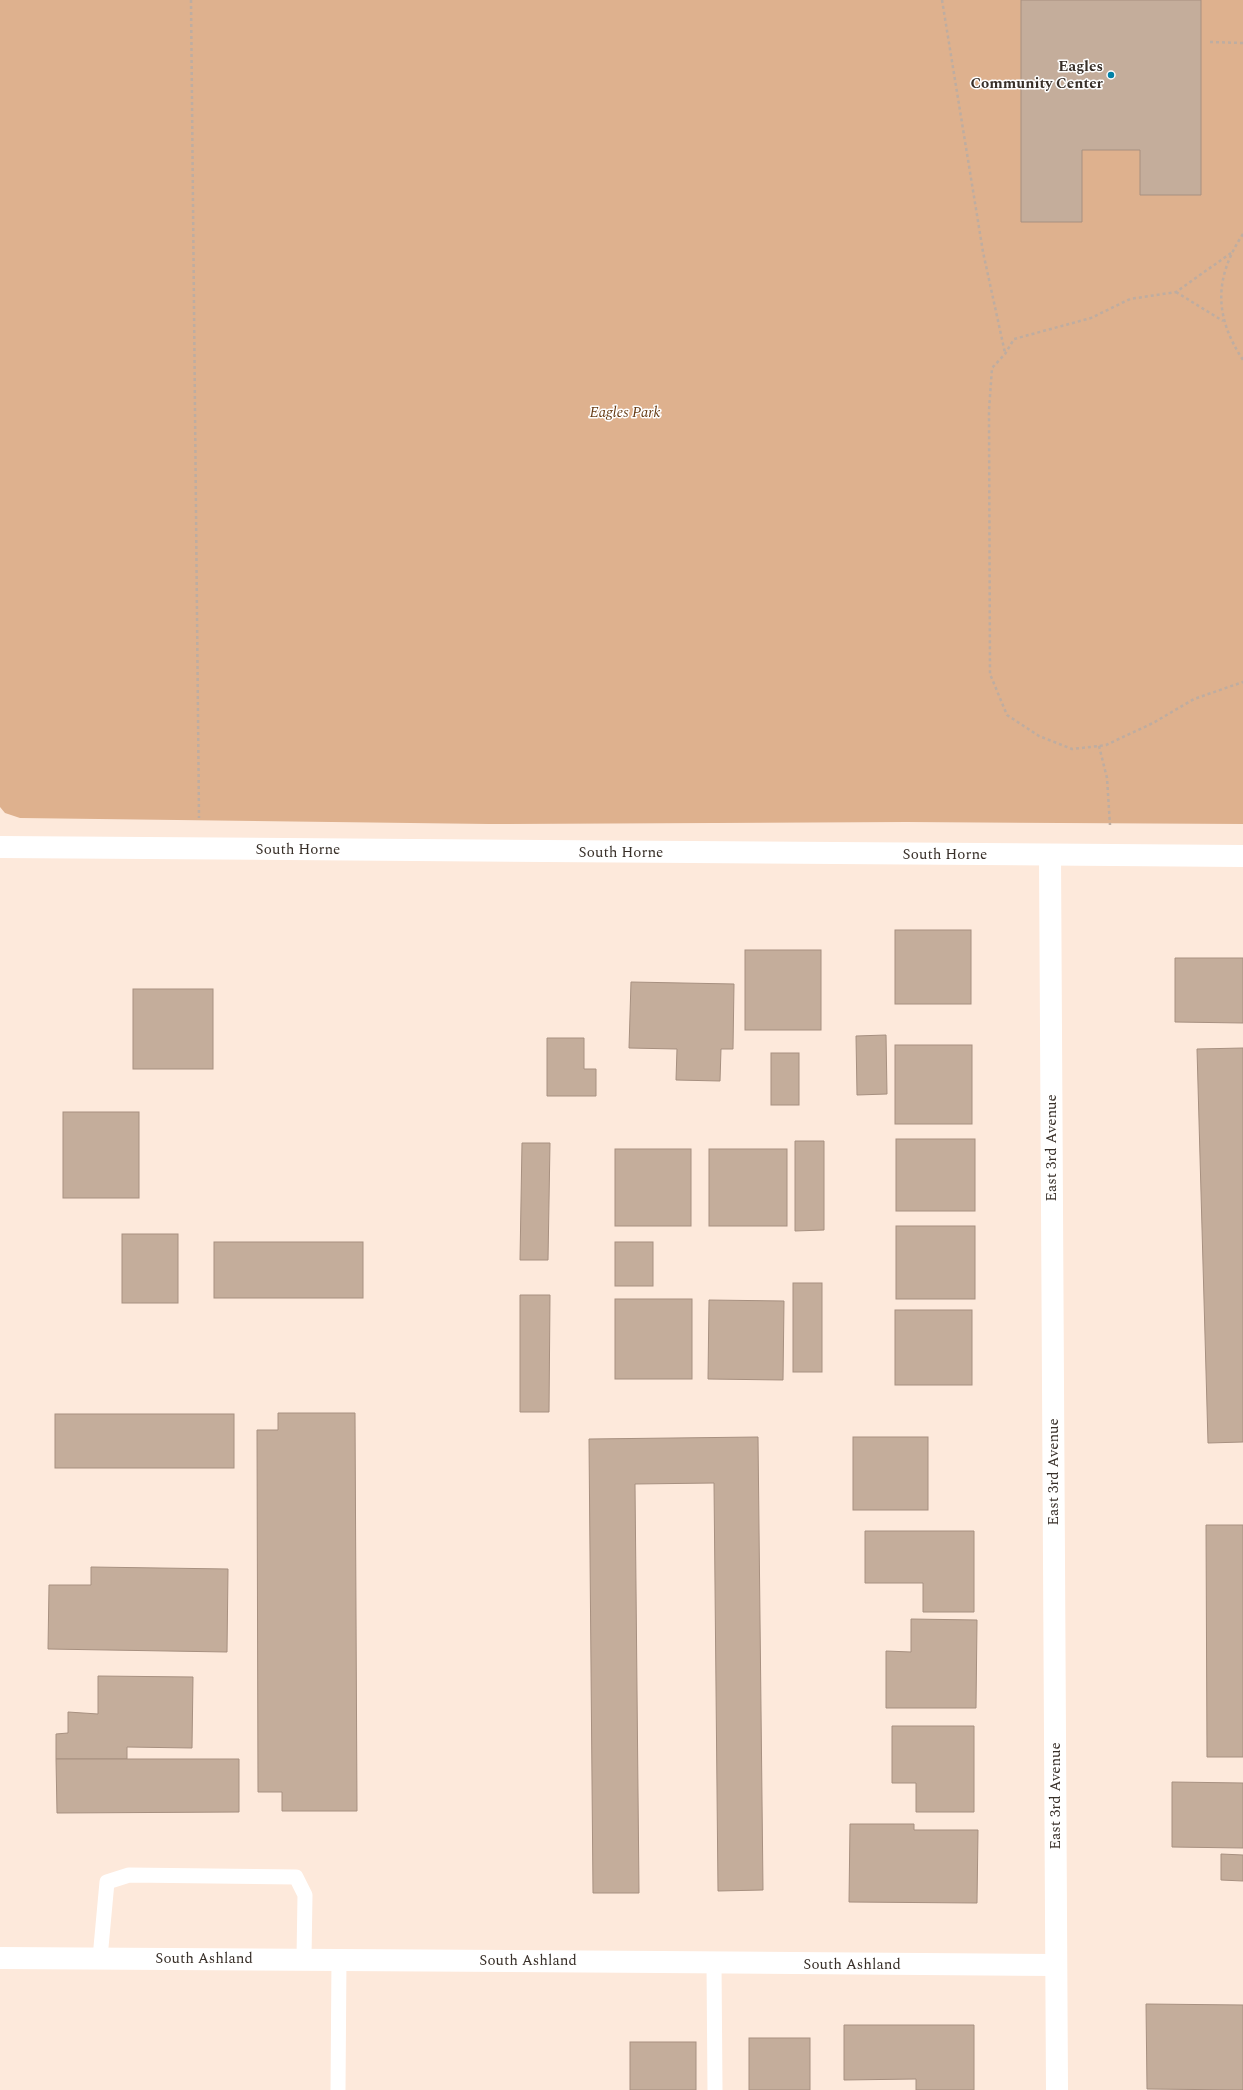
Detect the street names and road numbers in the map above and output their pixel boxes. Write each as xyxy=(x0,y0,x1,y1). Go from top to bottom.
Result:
street label: South Horne xyxy=(256,838,340,861)
street label: South Horne xyxy=(579,841,663,864)
street label: South Horne xyxy=(903,843,987,866)
street label: East 3rd Avenue xyxy=(1040,1094,1063,1202)
street label: East 3rd Avenue xyxy=(1042,1418,1065,1526)
street label: East 3rd Avenue xyxy=(1044,1742,1067,1850)
street label: South Ashland xyxy=(155,1947,253,1970)
street label: South Ashland xyxy=(479,1949,577,1972)
street label: South Ashland xyxy=(803,1953,901,1976)

